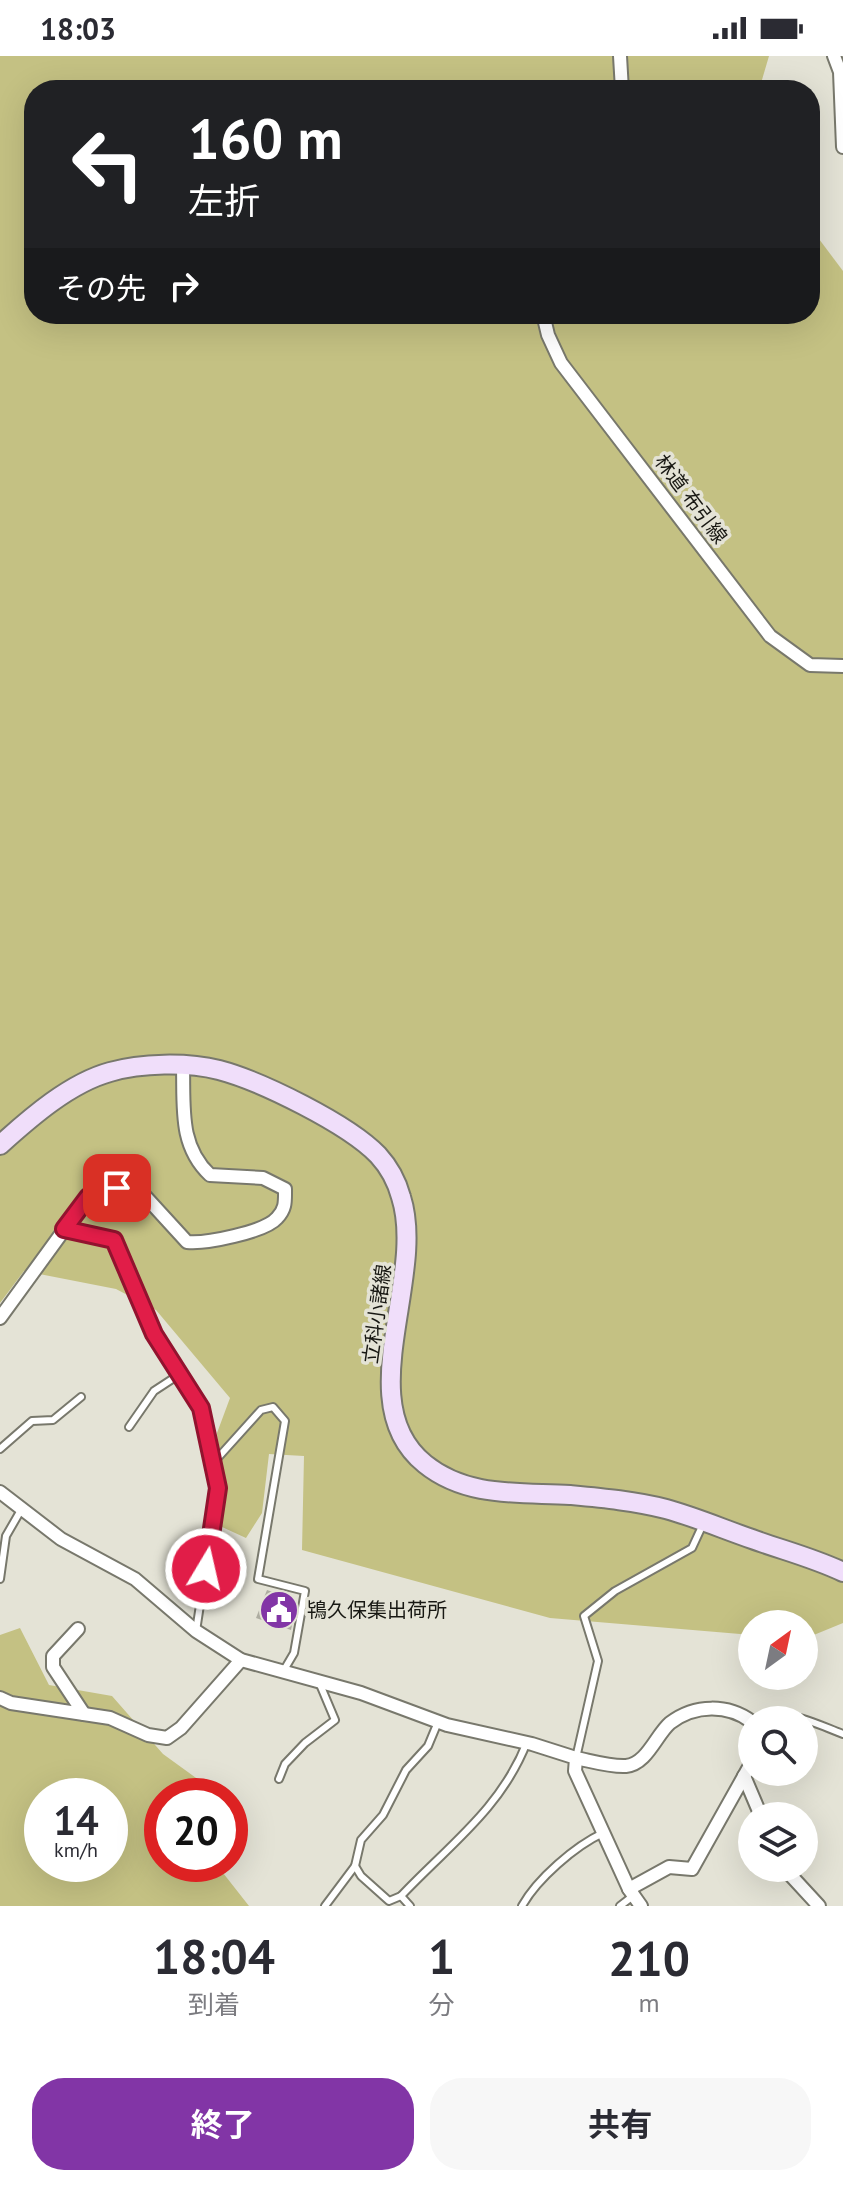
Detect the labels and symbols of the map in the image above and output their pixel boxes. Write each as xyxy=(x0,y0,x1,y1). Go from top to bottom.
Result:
street label: 林道 布引線 xyxy=(649,449,733,549)
pin xyxy=(83,1154,151,1222)
street label: 立科小諸線 xyxy=(357,1263,397,1365)
position arrow xyxy=(164,1527,248,1611)
public building icon: 鴇久保集出荷所 xyxy=(258,1589,300,1631)
place label: 鴇久保集出荷所 xyxy=(307,1597,447,1623)
north arrow xyxy=(738,1610,818,1690)
speed limit sign: 20 xyxy=(144,1778,248,1882)

